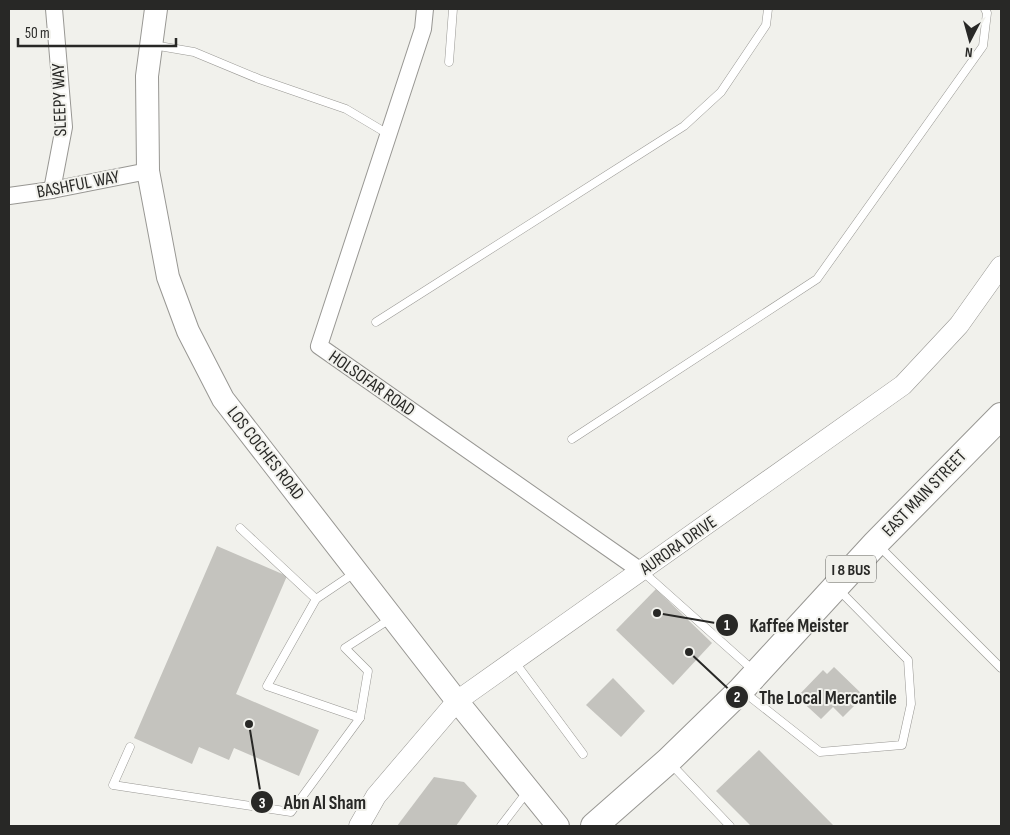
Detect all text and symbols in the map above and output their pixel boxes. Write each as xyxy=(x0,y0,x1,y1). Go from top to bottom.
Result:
scale bar xyxy=(18,15,175,47)
north arrow xyxy=(945,15,995,65)
text: 50 m xyxy=(25,24,50,43)
text: N xyxy=(964,44,973,61)
street label: SLEEPY WAY xyxy=(48,63,71,137)
street label: BASHFUL WAY xyxy=(35,166,122,203)
street label: HOLSOFAR ROAD xyxy=(325,346,419,421)
street label: LOS COCHES ROAD xyxy=(223,402,309,504)
street label: EAST MAIN STREET xyxy=(878,446,971,541)
street label: AURORA DRIVE xyxy=(635,511,721,580)
road number: I 8 BUS xyxy=(826,556,876,582)
callout: Kaffee Meister xyxy=(714,608,858,642)
text: Kaffee Meister xyxy=(749,615,849,638)
text: 1 xyxy=(724,616,730,635)
callout: The Local Mercantile xyxy=(724,680,907,714)
text: The Local Mercantile xyxy=(759,687,897,710)
text: 2 xyxy=(734,688,740,707)
callout: Abn Al Sham xyxy=(249,785,377,819)
text: Abn Al Sham xyxy=(283,792,366,815)
text: 3 xyxy=(259,794,266,813)

